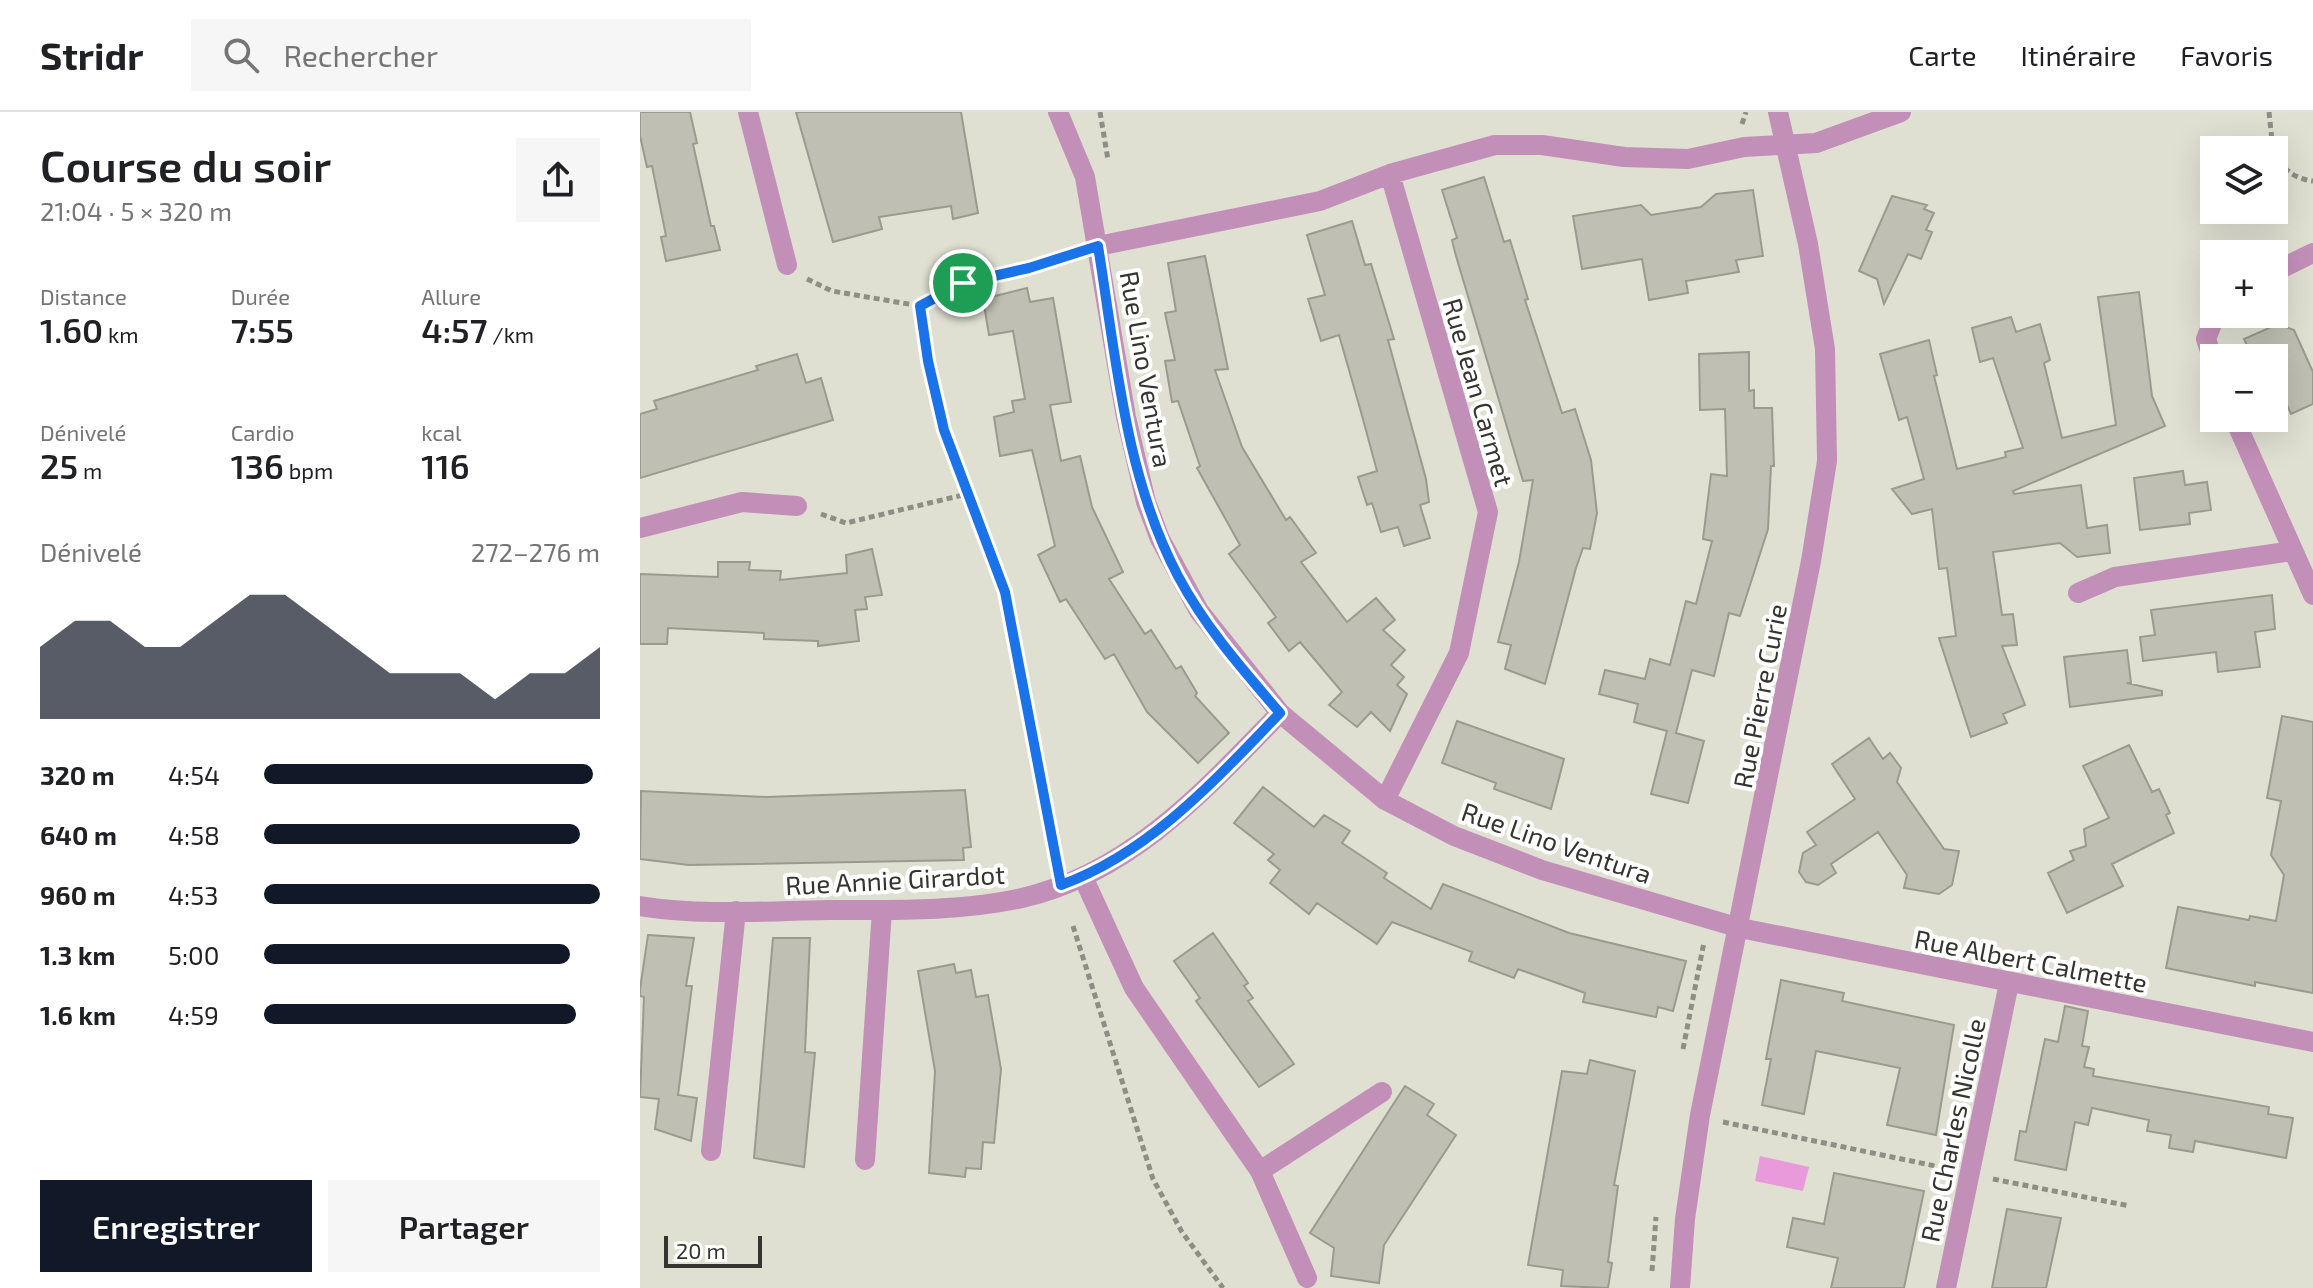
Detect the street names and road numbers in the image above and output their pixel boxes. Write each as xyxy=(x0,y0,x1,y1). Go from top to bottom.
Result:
street label: Rue Lino Ventura xyxy=(1114,268,1180,470)
street label: Rue Jean Carmet xyxy=(1437,294,1521,490)
street label: Rue Pierre Curie xyxy=(1726,601,1792,791)
street label: Rue Lino Ventura xyxy=(1458,795,1656,889)
street label: Rue Annie Girardot xyxy=(784,858,1006,900)
street label: Rue Albert Calmette xyxy=(1912,922,2150,998)
street label: Rue Charles Nicolle xyxy=(1913,1016,1991,1244)

